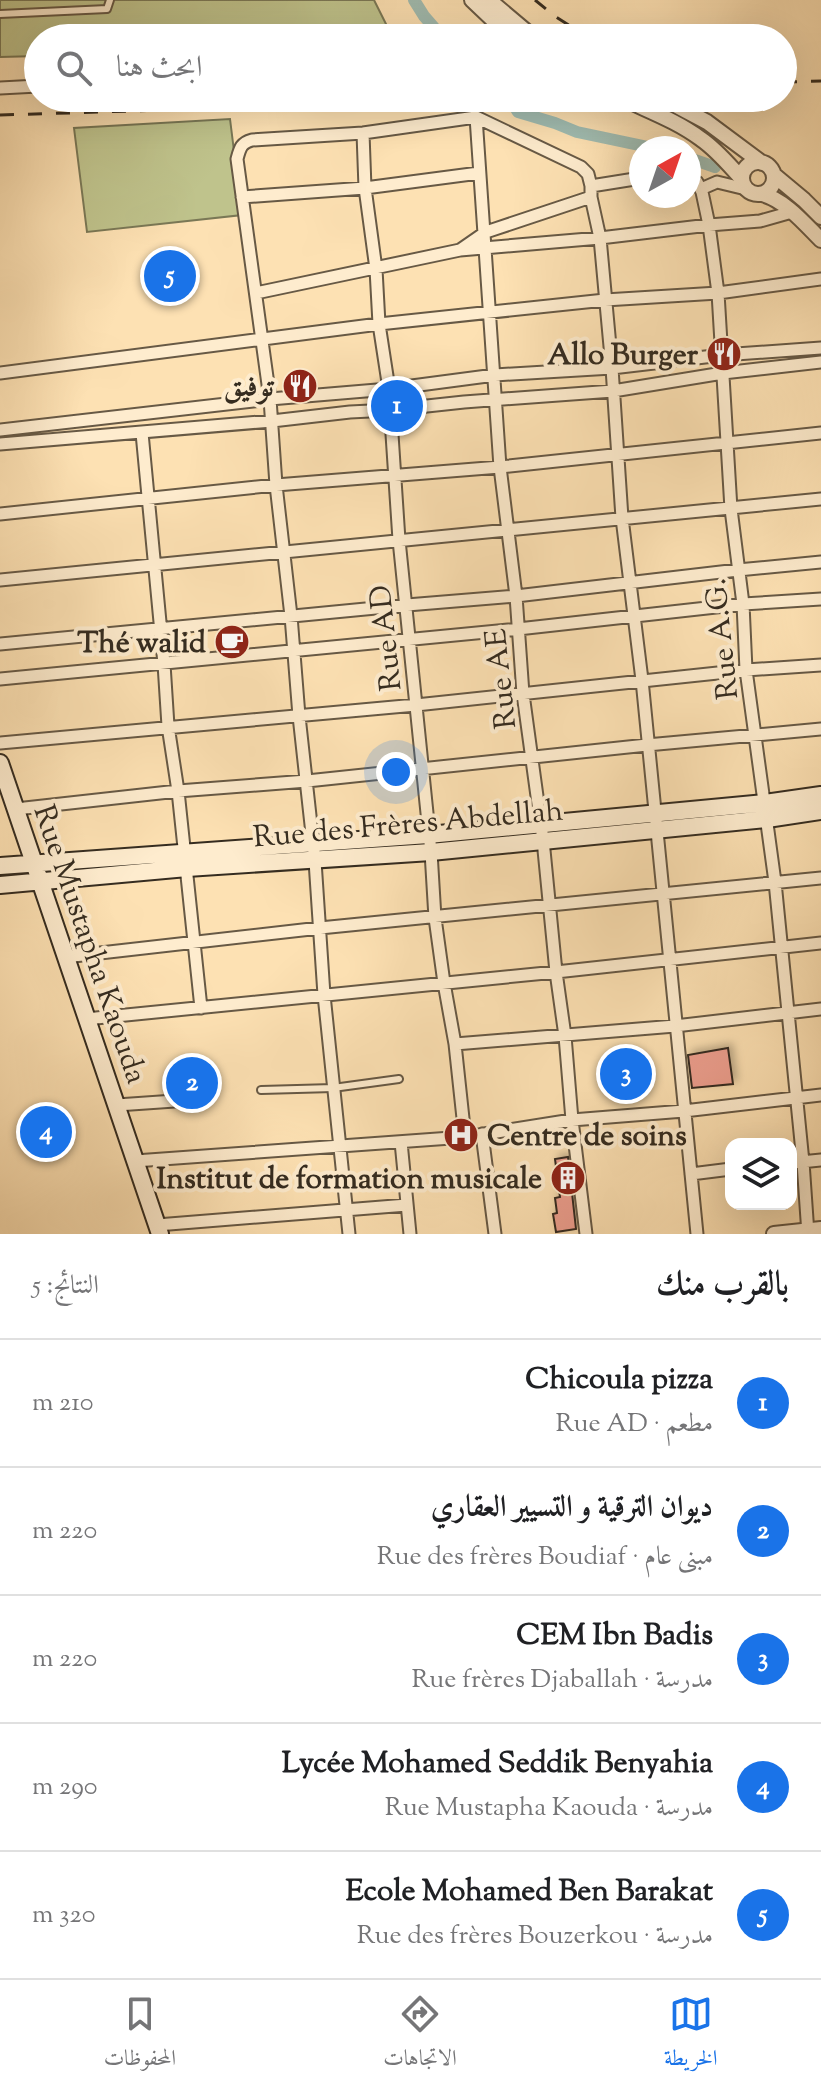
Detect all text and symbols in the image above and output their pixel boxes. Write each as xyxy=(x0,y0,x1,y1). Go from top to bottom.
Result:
search box xyxy=(24,24,797,112)
icon: search xyxy=(52,46,96,90)
text: ابحث هنا xyxy=(116,47,202,90)
north arrow xyxy=(629,136,701,208)
pin: 5 xyxy=(144,246,196,306)
place label: Allo Burger xyxy=(547,335,699,378)
restaurant icon: Allo Burger xyxy=(705,335,743,373)
place label: توفيق xyxy=(224,367,275,410)
restaurant icon: توفيق xyxy=(281,367,319,405)
pin: 1 xyxy=(371,376,423,436)
street label: Rue A.G. xyxy=(696,576,751,701)
street label: Rue AD xyxy=(361,583,414,693)
place label: Thé walid xyxy=(77,623,206,666)
cafe icon: Thé walid xyxy=(213,623,251,661)
street label: Rue AE xyxy=(476,626,529,731)
your location xyxy=(376,752,416,792)
street label: Rue des Frères Abdellah xyxy=(251,790,565,860)
street label: Rue Mustapha Kaouda xyxy=(21,800,157,1090)
pin: 3 xyxy=(600,1044,652,1104)
pin: 2 xyxy=(166,1053,218,1113)
pin: 4 xyxy=(20,1102,72,1162)
hospital icon: Centre de soins xyxy=(442,1116,480,1154)
place label: Centre de soins xyxy=(487,1116,687,1159)
map controls xyxy=(725,1138,797,1210)
button: layers xyxy=(725,1138,797,1210)
place label: Institut de formation musicale xyxy=(157,1159,542,1202)
building icon: Institut de formation musicale xyxy=(549,1159,587,1197)
text: بالقرب منك xyxy=(656,1261,789,1310)
text: النتائج: 5 xyxy=(32,1268,99,1305)
text: Chicoula pizza xyxy=(525,1359,713,1402)
text: 210 m xyxy=(32,1385,94,1422)
text: 1 xyxy=(759,1385,767,1422)
text: مطعم · Rue AD xyxy=(556,1406,713,1443)
text: ديوان الترقية و التسيير العقاري xyxy=(431,1487,713,1530)
text: 220 m xyxy=(32,1513,97,1550)
text: 2 xyxy=(757,1513,769,1550)
text: مبنى عام · Rue des frères Boudiaf xyxy=(377,1539,713,1576)
text: CEM Ibn Badis xyxy=(516,1615,713,1658)
text: 220 m xyxy=(32,1641,97,1678)
text: 3 xyxy=(758,1641,768,1678)
text: مدرسة · Rue frères Djaballah xyxy=(411,1662,713,1699)
text: Lycée Mohamed Seddik Benyahia xyxy=(282,1743,713,1786)
text: 290 m xyxy=(32,1769,98,1806)
text: 4 xyxy=(756,1769,770,1806)
text: مدرسة · Rue Mustapha Kaouda xyxy=(385,1790,713,1827)
text: Ecole Mohamed Ben Barakat xyxy=(345,1871,713,1914)
text: 320 m xyxy=(32,1897,96,1934)
text: 5 xyxy=(759,1897,767,1934)
text: مدرسة · Rue des frères Bouzerkou xyxy=(357,1918,713,1955)
tab: المحفوظات xyxy=(104,1992,176,2079)
tab: الاتجاهات xyxy=(383,1992,457,2079)
tab: الخريطة xyxy=(664,1992,717,2079)

